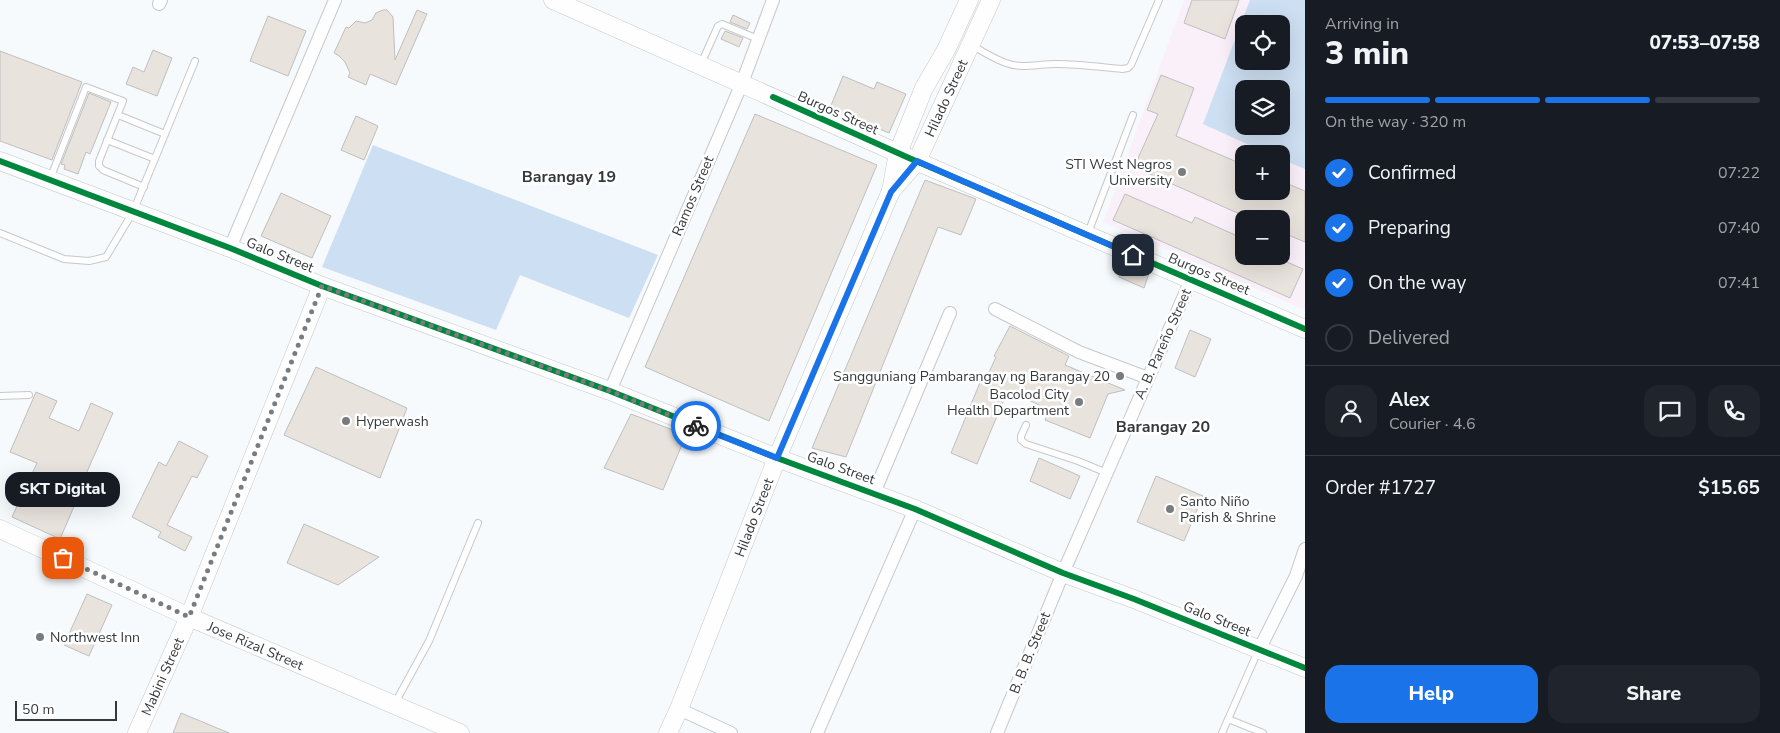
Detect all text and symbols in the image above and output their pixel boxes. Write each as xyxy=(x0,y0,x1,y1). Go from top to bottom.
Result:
text: Arriving in xyxy=(1325,13,1399,35)
map controls xyxy=(1235,15,1290,265)
button: locate xyxy=(1235,15,1290,70)
text: 07:53–07:58 xyxy=(1649,30,1760,56)
text: 3 min xyxy=(1325,32,1409,75)
street label: Hilado Street xyxy=(920,56,972,140)
button: layers xyxy=(1235,80,1290,135)
street label: Burgos Street xyxy=(795,87,882,139)
text: On the way · 320 m xyxy=(1325,111,1466,133)
button: + xyxy=(1235,145,1290,200)
street label: Ramos Street xyxy=(668,153,718,239)
place label: STI West Negros University xyxy=(1065,155,1173,190)
icon: check xyxy=(1325,159,1353,187)
text: Confirmed xyxy=(1368,160,1456,186)
text: 07:22 xyxy=(1718,162,1760,184)
district label: Barangay 19 xyxy=(522,166,616,188)
marker: STI West Negros University xyxy=(1176,166,1188,178)
button: − xyxy=(1235,210,1290,265)
icon: check xyxy=(1325,214,1353,242)
text: Preparing xyxy=(1368,215,1451,241)
text: 07:40 xyxy=(1718,217,1760,239)
street label: Galo Street xyxy=(243,233,317,277)
pin xyxy=(1112,234,1154,276)
icon: home xyxy=(1119,241,1147,269)
street label: Burgos Street xyxy=(1165,248,1253,300)
icon: check xyxy=(1325,269,1353,297)
text: On the way xyxy=(1368,270,1466,296)
text: 07:41 xyxy=(1718,272,1760,294)
street label: A. B. Pareño Street xyxy=(1130,286,1196,402)
text: Delivered xyxy=(1368,325,1450,351)
place label: Sangguniang Pambarangay ng Barangay 20 xyxy=(833,367,1110,386)
marker: Sangguniang Pambarangay ng Barangay 20 xyxy=(1114,370,1126,382)
place label: Bacolod City Health Department xyxy=(947,385,1070,420)
button: person xyxy=(1325,385,1377,437)
button: chat xyxy=(1644,385,1696,437)
button: phone xyxy=(1708,385,1760,437)
text: Alex xyxy=(1389,387,1430,413)
marker: Bacolod City Health Department xyxy=(1073,396,1085,408)
courier xyxy=(671,401,721,451)
place label: Hyperwash xyxy=(356,412,429,431)
icon: bike xyxy=(682,412,710,440)
text: Courier · 4.6 xyxy=(1389,413,1475,435)
marker: Hyperwash xyxy=(340,415,352,427)
district label: Barangay 20 xyxy=(1116,416,1210,438)
street label: Galo Street xyxy=(804,447,878,489)
callout: SKT Digital xyxy=(5,473,120,508)
street label: Hilado Street xyxy=(730,475,778,560)
text: Order #1727 xyxy=(1325,475,1436,501)
text: $15.65 xyxy=(1698,475,1760,501)
text: SKT Digital xyxy=(19,478,106,500)
place label: Santo Niño Parish & Shrine xyxy=(1180,492,1276,527)
marker: Santo Niño Parish & Shrine xyxy=(1164,503,1176,515)
pin xyxy=(42,537,84,579)
icon: bag xyxy=(49,544,77,572)
street label: Galo Street xyxy=(1180,597,1254,641)
street label: B. B. B. Street xyxy=(1005,609,1055,697)
street label: Jose Rizal Street xyxy=(204,616,307,674)
place label: Northwest Inn xyxy=(50,628,140,647)
marker: Northwest Inn xyxy=(34,631,46,643)
street label: Mabini Street xyxy=(137,634,188,719)
button: Help xyxy=(1325,665,1538,723)
button: Share xyxy=(1548,665,1760,723)
scale bar xyxy=(15,698,118,721)
text: 50 m xyxy=(22,700,54,719)

